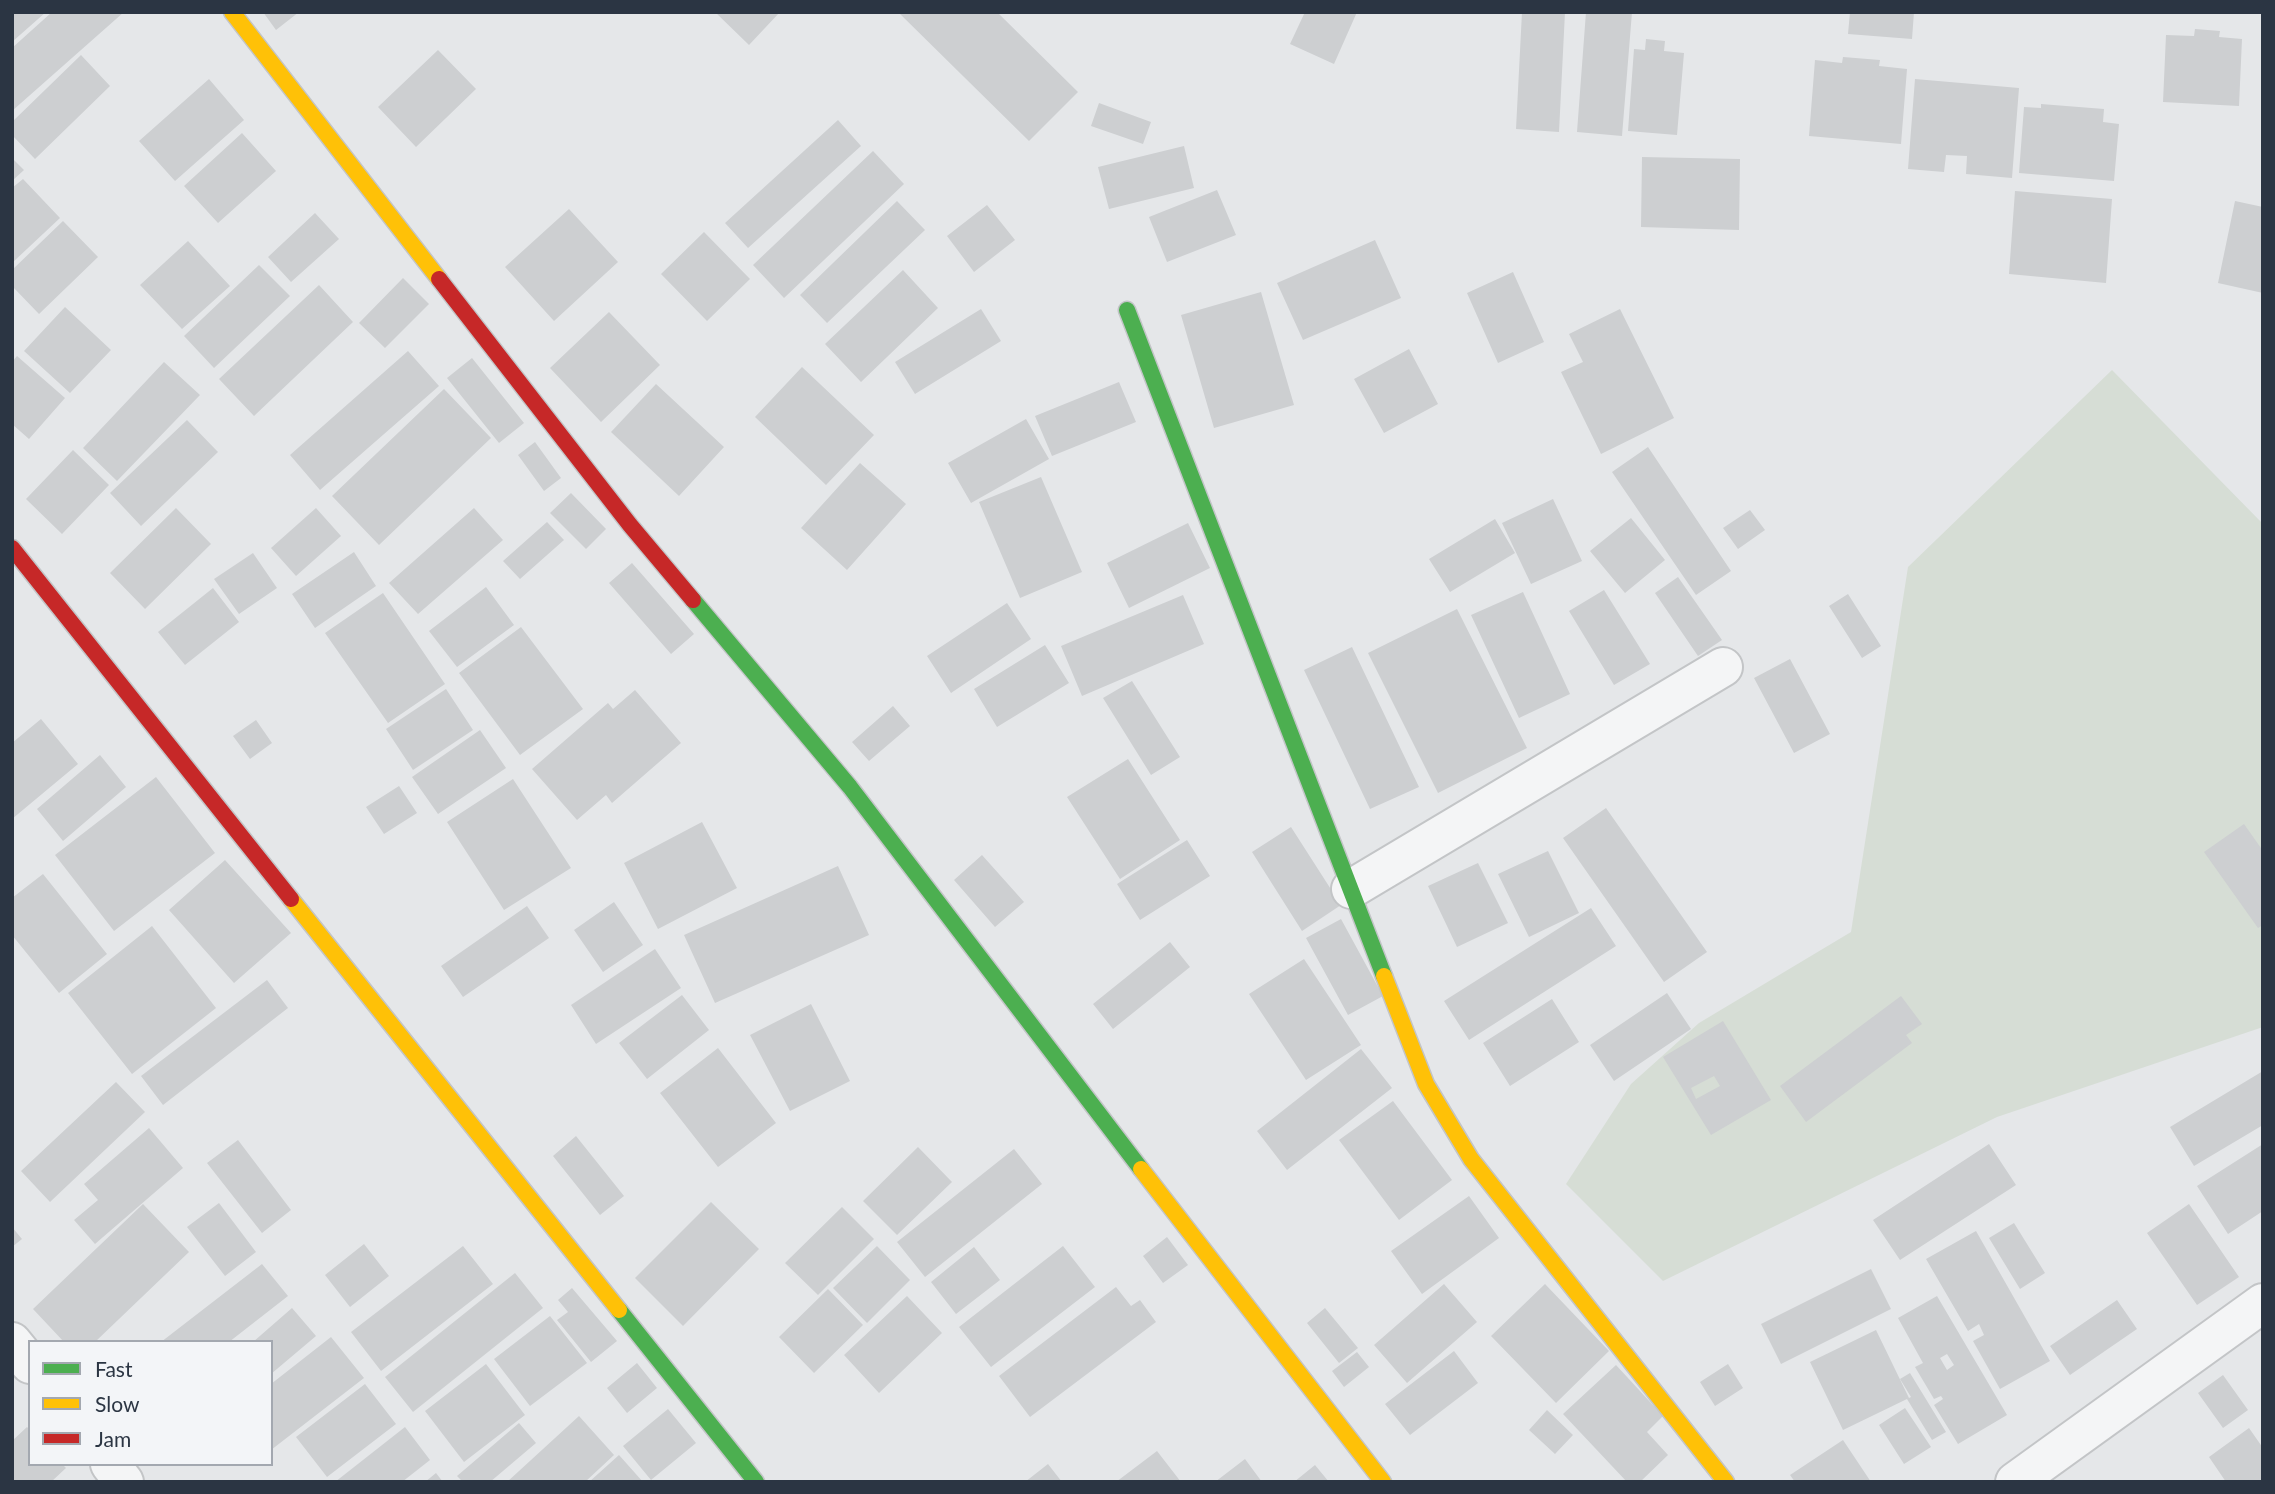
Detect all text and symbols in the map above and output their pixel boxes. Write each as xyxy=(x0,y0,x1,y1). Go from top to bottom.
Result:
legend xyxy=(28,1340,273,1466)
text: Fast xyxy=(95,1356,132,1381)
text: Slow xyxy=(95,1391,139,1416)
text: Jam xyxy=(95,1426,131,1451)

